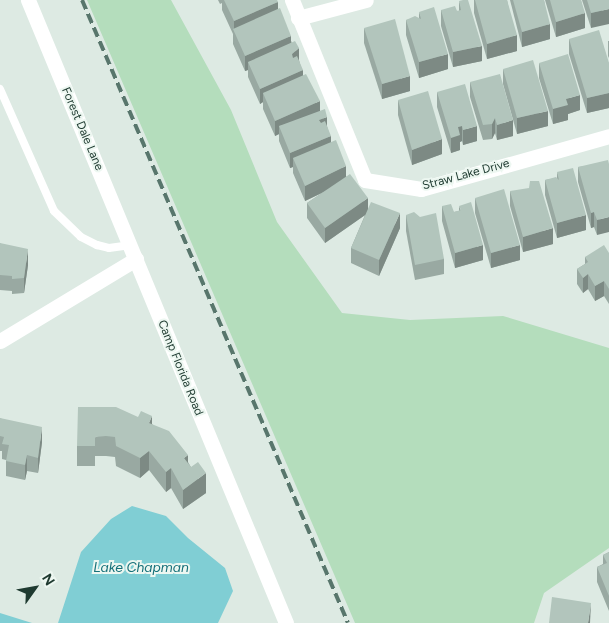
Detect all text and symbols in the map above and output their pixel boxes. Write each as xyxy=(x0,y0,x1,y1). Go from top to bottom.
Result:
street label: Forest Dale Lane xyxy=(58,85,106,173)
street label: Straw Lake Drive xyxy=(421,156,511,194)
street label: Camp Florida Road xyxy=(154,318,206,418)
water label: Lake Chapman xyxy=(93,560,189,576)
north arrow xyxy=(10,563,60,613)
text: N xyxy=(38,571,58,589)

